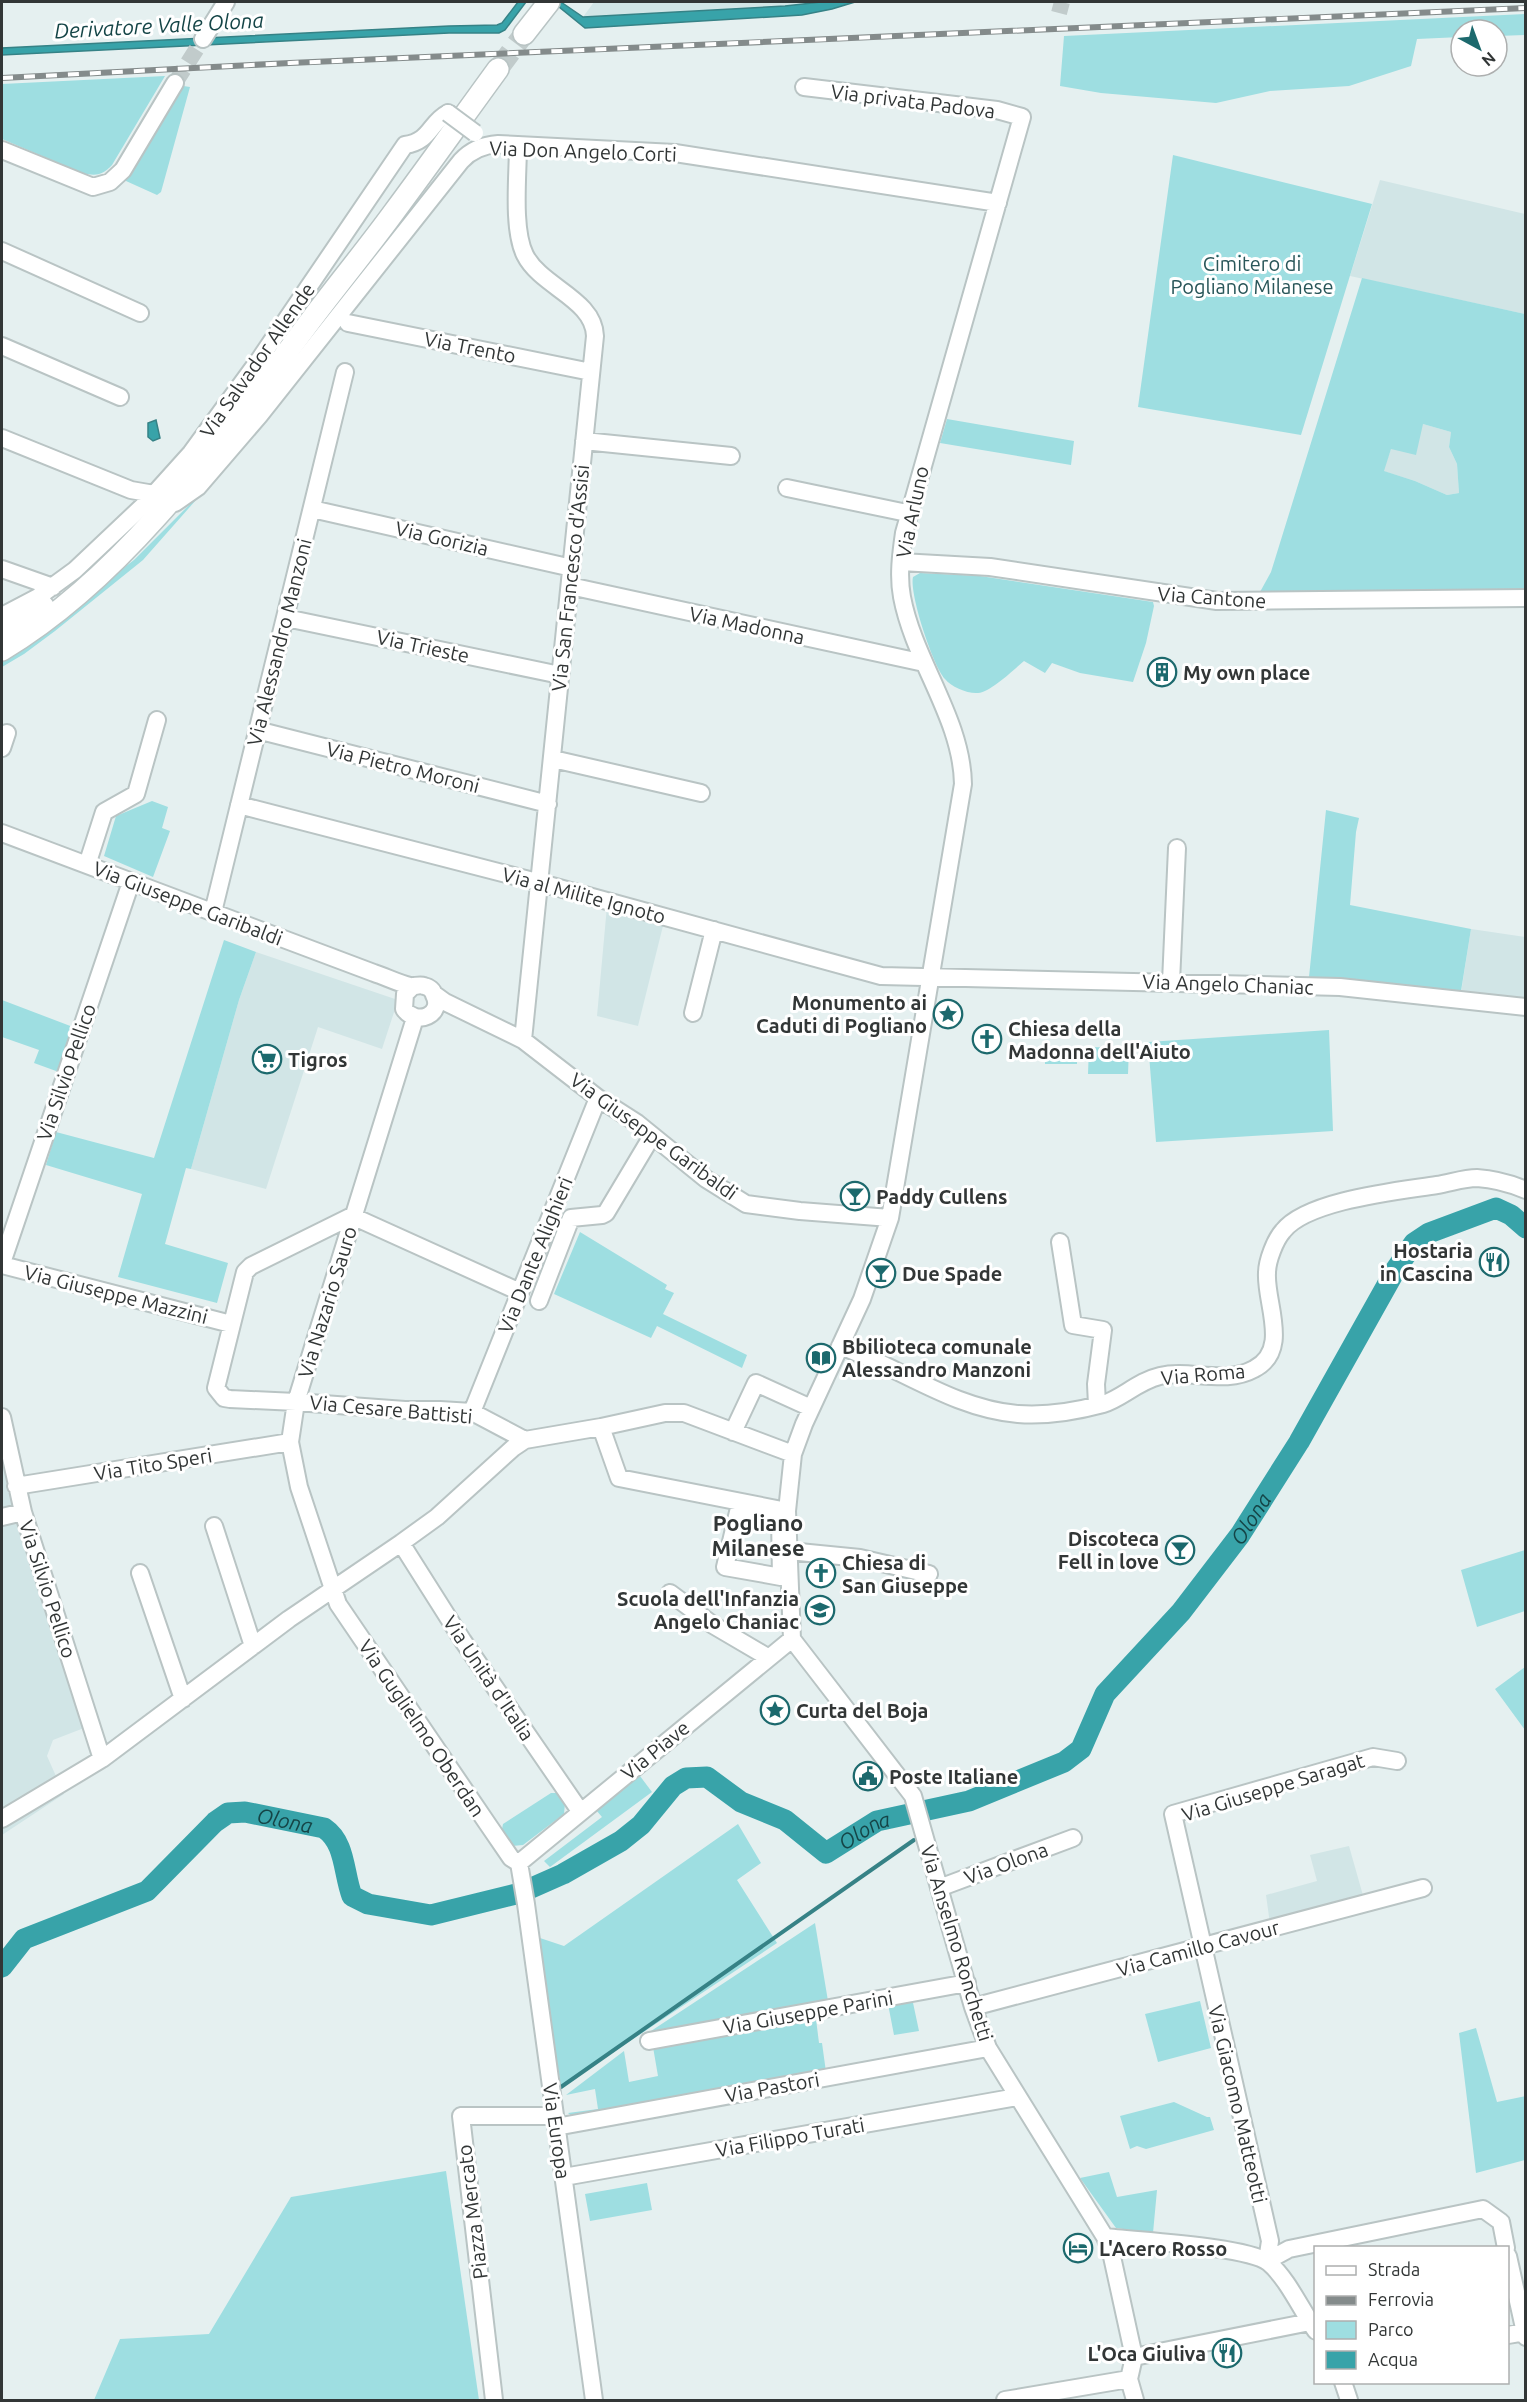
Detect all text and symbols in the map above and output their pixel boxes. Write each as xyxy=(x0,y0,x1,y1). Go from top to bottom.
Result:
water label: Derivatore Valle Olona xyxy=(54,8,264,42)
north arrow xyxy=(1449,18,1509,78)
text: N xyxy=(1478,49,1499,70)
street label: Via privata Padova xyxy=(830,80,996,122)
street label: Via Don Angelo Corti xyxy=(489,136,677,166)
park label: Cimitero di Pogliano Milanese xyxy=(1171,252,1334,298)
street label: Via Salvador Allende xyxy=(195,278,319,442)
street label: Via Trento xyxy=(422,327,518,367)
street label: Via San Francesco d'Assisi xyxy=(547,463,593,693)
street label: Via Arluno xyxy=(891,464,933,560)
street label: Via Gorizia xyxy=(393,516,491,560)
street label: Via Alessandro Manzoni xyxy=(242,536,316,748)
street label: Via Cantone xyxy=(1157,582,1267,612)
street label: Via Madonna xyxy=(687,602,807,648)
street label: Via Trieste xyxy=(374,625,472,667)
building icon: My own place xyxy=(1146,656,1178,688)
place label: My own place xyxy=(1183,661,1310,684)
street label: Via Pietro Moroni xyxy=(324,737,482,797)
street label: Via Giuseppe Garibaldi xyxy=(90,856,286,950)
street label: Via al Milite Ignoto xyxy=(500,862,668,928)
street label: Via Angelo Chaniac xyxy=(1142,970,1314,998)
place label: Monumento ai Caduti di Pogliano xyxy=(756,991,927,1037)
place icon: Monumento ai Caduti di Pogliano xyxy=(932,998,964,1030)
street label: Via Silvio Pellico xyxy=(32,1000,100,1144)
place label: Chiesa della Madonna dell'Aiuto xyxy=(1008,1017,1191,1063)
church icon: Chiesa della Madonna dell'Aiuto xyxy=(971,1023,1003,1055)
supermarket icon: Tigros xyxy=(251,1043,283,1075)
place label: Tigros xyxy=(288,1048,347,1071)
street label: Via Giuseppe Garibaldi xyxy=(566,1068,742,1204)
street label: Via Dante Alighieri xyxy=(493,1173,577,1337)
bar icon: Paddy Cullens xyxy=(839,1180,871,1212)
place label: Paddy Cullens xyxy=(876,1185,1008,1208)
street label: Via Nazario Sauro xyxy=(293,1223,361,1381)
place label: Hostaria in Cascina xyxy=(1380,1239,1473,1285)
restaurant icon: Hostaria in Cascina xyxy=(1478,1246,1510,1278)
bar icon: Due Spade xyxy=(865,1257,897,1289)
street label: Via Giuseppe Mazzini xyxy=(22,1260,210,1328)
place label: Due Spade xyxy=(902,1262,1002,1285)
place label: Bbilioteca comunale Alessandro Manzoni xyxy=(842,1335,1032,1381)
library icon: Bbilioteca comunale Alessandro Manzoni xyxy=(805,1342,837,1374)
street label: Via Roma xyxy=(1160,1359,1246,1389)
street label: Via Cesare Battisti xyxy=(309,1390,473,1428)
street label: Via Tito Speri xyxy=(92,1443,214,1485)
water label: Olona xyxy=(1225,1488,1276,1549)
district label: Pogliano Milanese xyxy=(711,1510,805,1560)
street label: Via Silvio Pellico xyxy=(15,1517,81,1661)
place label: Discoteca Fell in love xyxy=(1058,1527,1159,1573)
bar icon: Discoteca Fell in love xyxy=(1164,1534,1196,1566)
place label: Chiesa di San Giuseppe xyxy=(842,1551,968,1597)
church icon: Chiesa di San Giuseppe xyxy=(805,1557,837,1589)
place label: Scuola dell'Infanzia Angelo Chaniac xyxy=(617,1587,799,1633)
school or university icon: Scuola dell'Infanzia Angelo Chaniac xyxy=(804,1594,836,1626)
street label: Via Unità d'Italia xyxy=(439,1611,539,1745)
street label: Via Guglielmo Oberdan xyxy=(354,1635,490,1821)
place icon: Curta del Boja xyxy=(759,1694,791,1726)
place label: Curta del Boja xyxy=(796,1699,928,1722)
street label: Via Piave xyxy=(616,1716,694,1784)
street label: Via Giuseppe Saragat xyxy=(1179,1748,1367,1826)
public building icon: Poste Italiane xyxy=(852,1760,884,1792)
place label: Poste Italiane xyxy=(889,1765,1018,1788)
water label: Olona xyxy=(255,1803,315,1837)
water label: Olona xyxy=(834,1807,892,1854)
street label: Via Olona xyxy=(961,1837,1051,1889)
street label: Via Anselmo Ronchetti xyxy=(916,1842,998,2044)
street label: Via Camillo Cavour xyxy=(1114,1915,1282,1981)
street label: Via Giuseppe Parini xyxy=(721,1986,895,2038)
street label: Via Giacomo Matteotti xyxy=(1204,2003,1272,2205)
street label: Via Pastori xyxy=(723,2067,821,2107)
street label: Via Europa xyxy=(539,2081,575,2181)
street label: Via Filippo Turati xyxy=(714,2113,866,2161)
street label: Piazza Mercato xyxy=(452,2143,492,2281)
hotel icon: L'Acero Rosso xyxy=(1062,2232,1094,2264)
place label: L'Acero Rosso xyxy=(1099,2237,1227,2260)
legend xyxy=(1314,2246,1509,2384)
text: Strada xyxy=(1368,2259,1420,2279)
text: Ferrovia xyxy=(1368,2289,1434,2309)
text: Parco xyxy=(1368,2319,1414,2339)
restaurant icon: L'Oca Giuliva xyxy=(1211,2337,1243,2369)
place label: L'Oca Giuliva xyxy=(1088,2342,1206,2365)
text: Acqua xyxy=(1368,2349,1418,2369)

